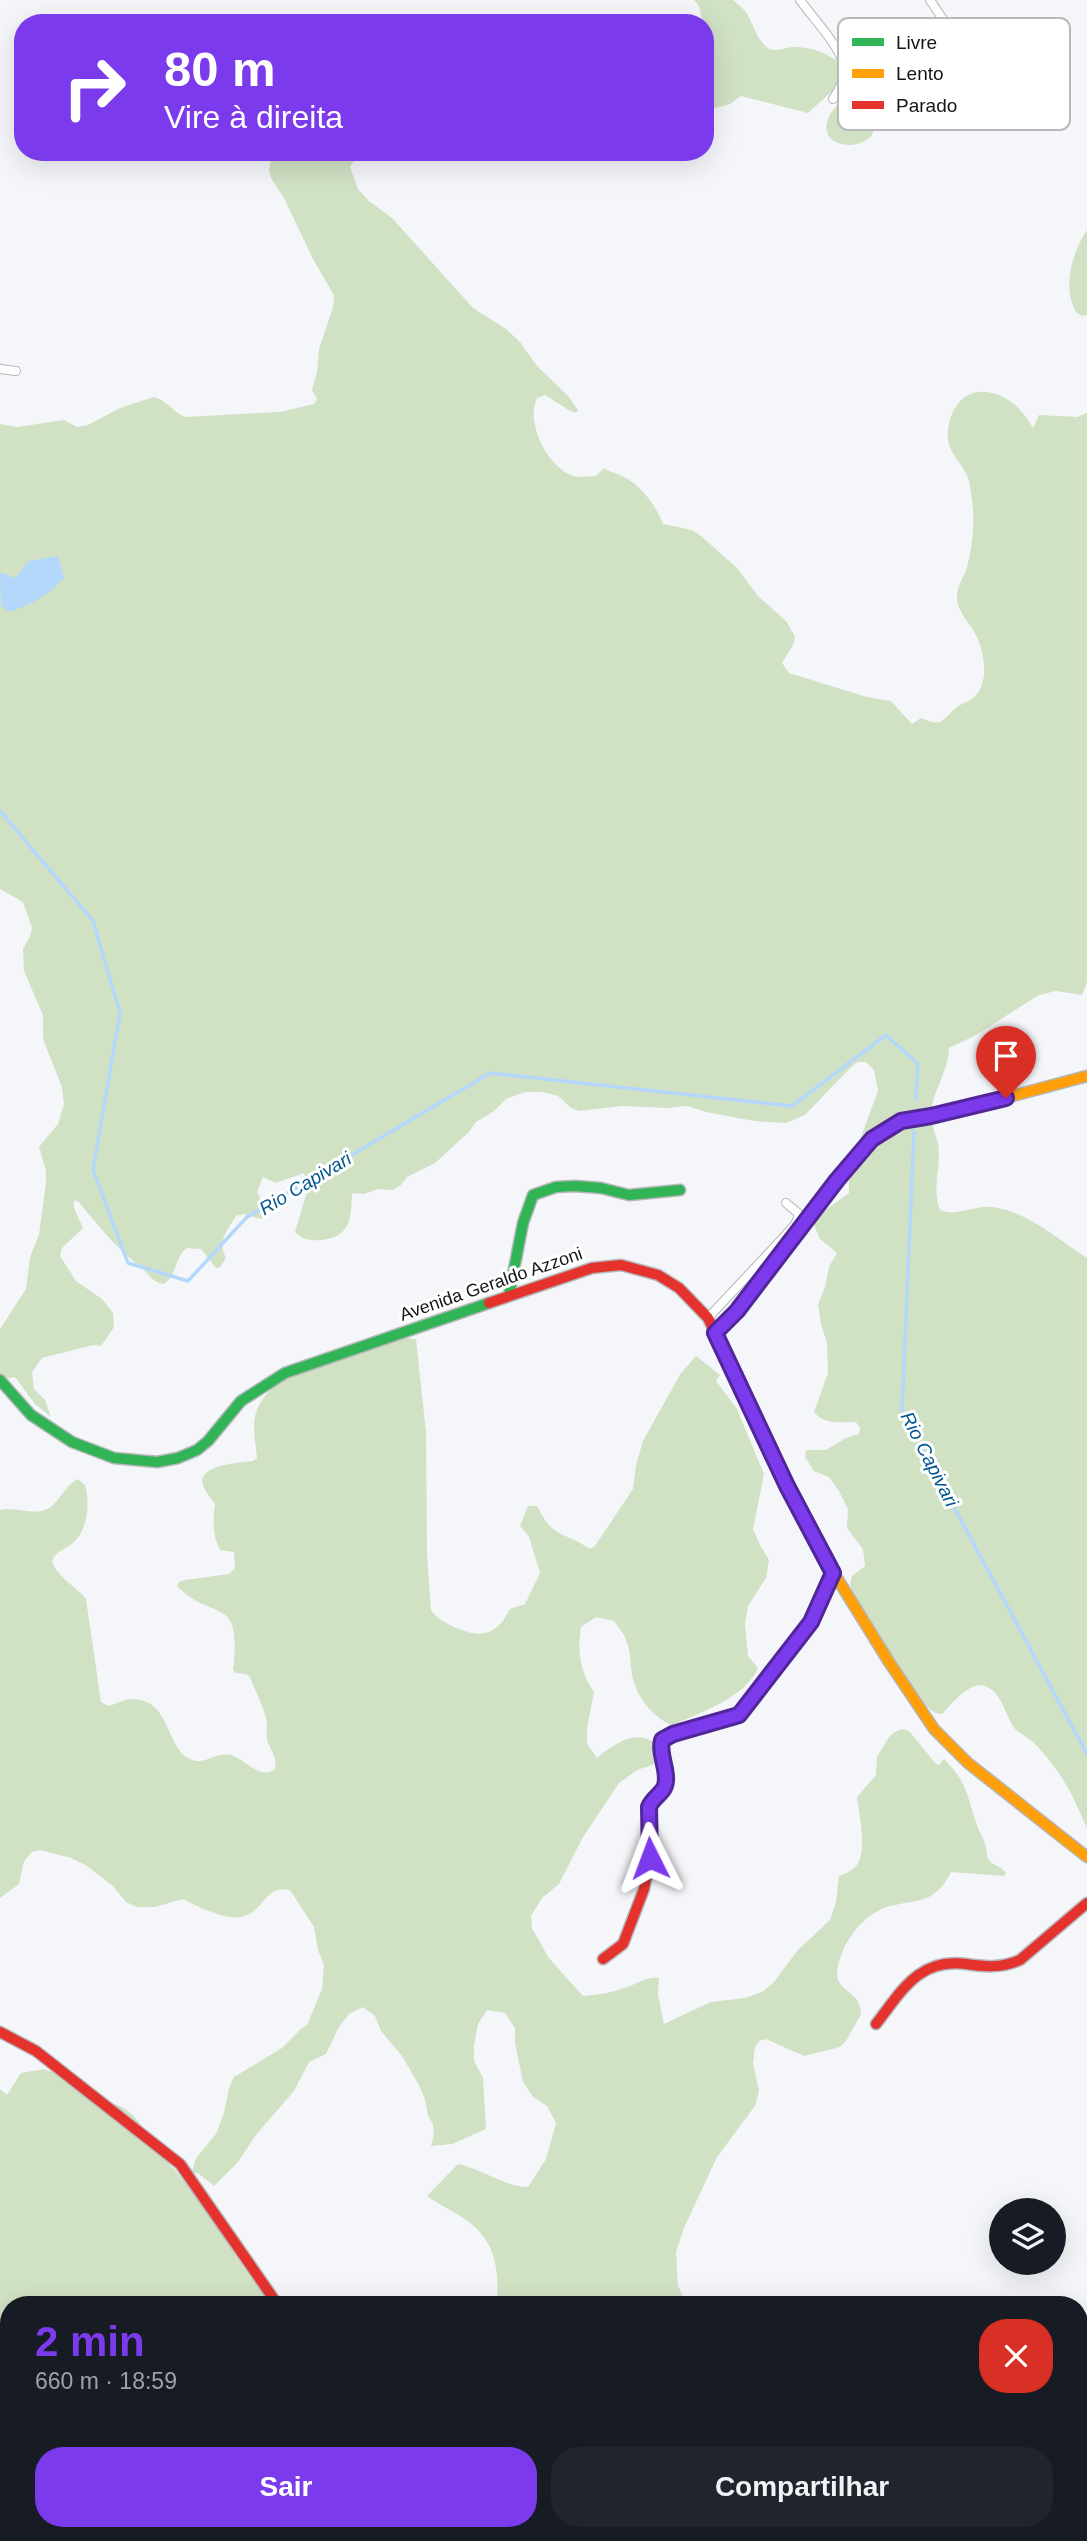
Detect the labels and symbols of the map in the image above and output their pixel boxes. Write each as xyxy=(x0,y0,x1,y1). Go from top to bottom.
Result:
legend xyxy=(838,18,1070,130)
text: Livre xyxy=(896,32,937,53)
text: Lento xyxy=(896,63,944,84)
text: Parado xyxy=(896,95,957,116)
pin xyxy=(976,1026,1036,1098)
water label: Rio Capivari xyxy=(255,1147,356,1219)
street label: Avenida Geraldo Azzoni xyxy=(397,1243,585,1325)
water label: Rio Capivari xyxy=(897,1408,963,1511)
position arrow xyxy=(613,1821,687,1895)

